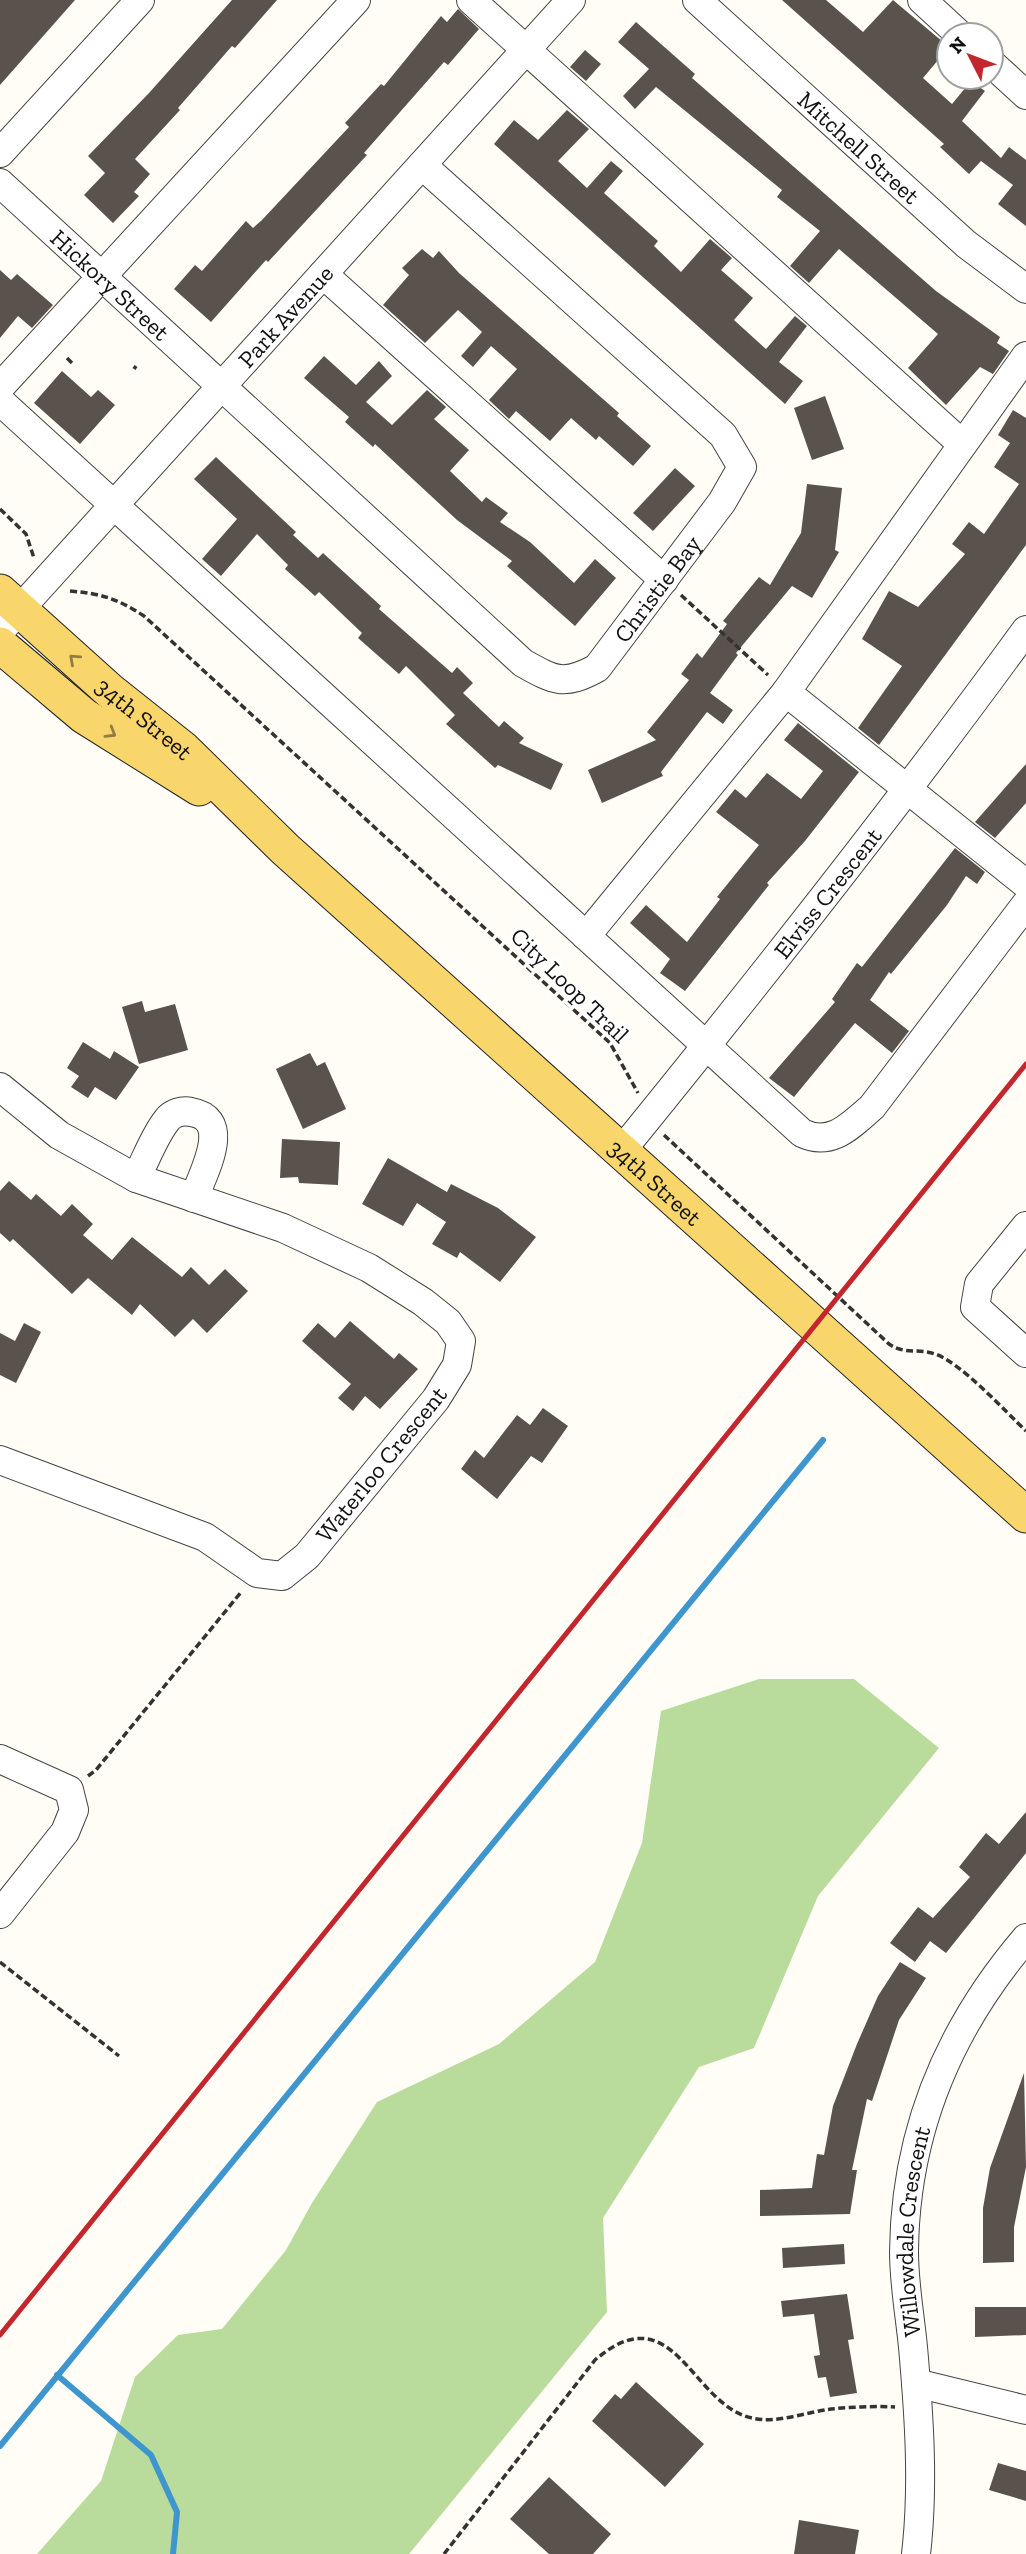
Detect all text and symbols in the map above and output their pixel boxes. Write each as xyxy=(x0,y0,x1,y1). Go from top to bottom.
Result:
north arrow xyxy=(935,21,1005,91)
text: N xyxy=(944,32,971,58)
street label: Mitchell Street xyxy=(792,85,926,210)
street label: Hickory Street xyxy=(45,223,176,346)
street label: Park Avenue xyxy=(231,259,339,373)
street label: Christie Bay xyxy=(607,529,707,648)
one-way arrow xyxy=(69,655,82,667)
street label: 34th Street xyxy=(90,671,199,765)
one-way arrow xyxy=(103,724,116,737)
street label: Elviss Crescent xyxy=(767,821,887,964)
street label: City Loop Trail xyxy=(505,921,635,1049)
street label: 34th Street xyxy=(603,1132,708,1231)
street label: Waterloo Crescent xyxy=(309,1380,453,1548)
street label: Willowdale Crescent xyxy=(889,2122,936,2338)

